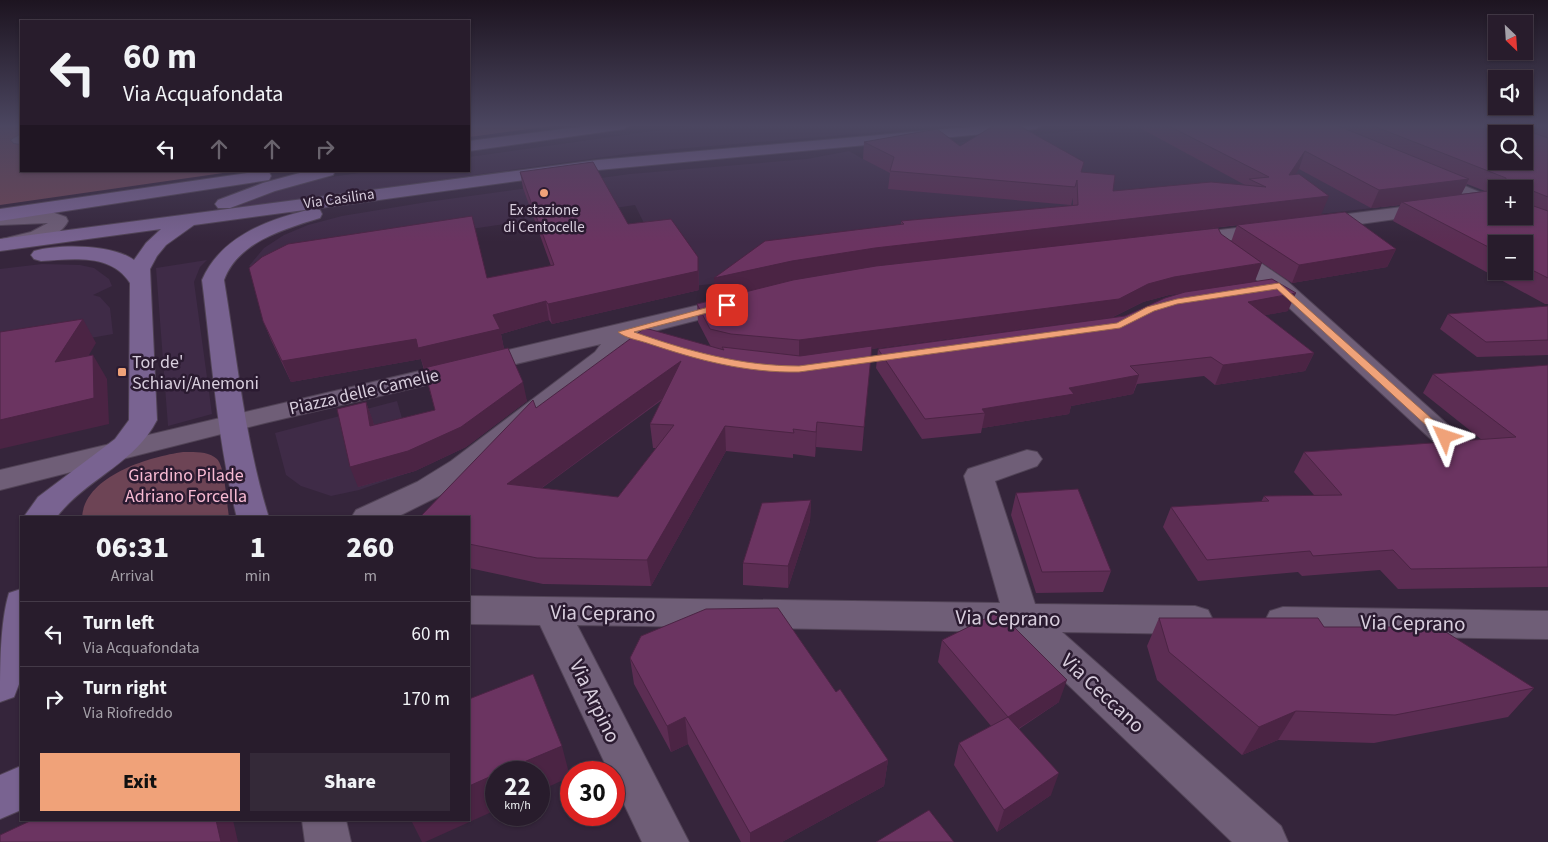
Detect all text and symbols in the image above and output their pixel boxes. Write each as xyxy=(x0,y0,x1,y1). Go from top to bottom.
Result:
north arrow xyxy=(1488,15,1532,60)
map controls xyxy=(1488,15,1533,280)
text: 60 m xyxy=(123,32,197,82)
icon: left xyxy=(40,40,105,105)
button: sound xyxy=(1488,70,1533,115)
text: Via Acquafondata xyxy=(123,78,283,110)
button: search xyxy=(1488,125,1533,170)
icon: left xyxy=(152,135,180,163)
icon: ahead xyxy=(205,135,233,163)
icon: ahead xyxy=(258,135,286,163)
icon: right xyxy=(311,135,339,163)
button: + xyxy=(1488,180,1533,225)
street label: Via Casilina xyxy=(302,184,376,214)
marker: Ex stazione di Centocelle xyxy=(538,187,550,199)
place label: Ex stazione di Centocelle xyxy=(503,200,585,238)
button: − xyxy=(1488,235,1533,280)
pin xyxy=(706,284,748,326)
icon: arrive xyxy=(713,291,741,319)
place label: Tor de' Schiavi/Anemoni xyxy=(132,350,259,396)
street label: Piazza delle Camelie xyxy=(287,363,441,421)
marker: Tor de' Schiavi/Anemoni xyxy=(116,366,128,378)
position arrow xyxy=(1418,410,1470,462)
park label: Giardino Pilade Adriano Forcella xyxy=(125,463,247,509)
text: 06:31 xyxy=(96,526,169,569)
text: 1 xyxy=(250,526,266,569)
text: 260 xyxy=(346,526,394,569)
text: Arrival xyxy=(111,565,154,587)
text: min xyxy=(245,565,271,587)
text: m xyxy=(364,565,377,587)
street label: Via Ceprano xyxy=(550,597,656,629)
street label: Via Ceprano xyxy=(955,602,1061,634)
street label: Via Ceprano xyxy=(1360,607,1466,639)
text: Turn left xyxy=(83,610,154,637)
icon: left xyxy=(40,620,68,648)
text: 60 m xyxy=(412,621,450,648)
text: Via Acquafondata xyxy=(83,637,200,659)
street label: Via Ceccano xyxy=(1054,646,1152,740)
street label: Via Arpino xyxy=(562,654,628,748)
text: Turn right xyxy=(83,675,167,702)
icon: right xyxy=(40,685,68,713)
text: 170 m xyxy=(402,686,450,713)
text: Via Riofreddo xyxy=(83,702,173,724)
button: Exit xyxy=(40,753,240,811)
button: Share xyxy=(250,753,450,811)
speed limit sign: 30 xyxy=(560,761,625,826)
text: 22 xyxy=(504,769,531,805)
text: km/h xyxy=(504,797,531,814)

